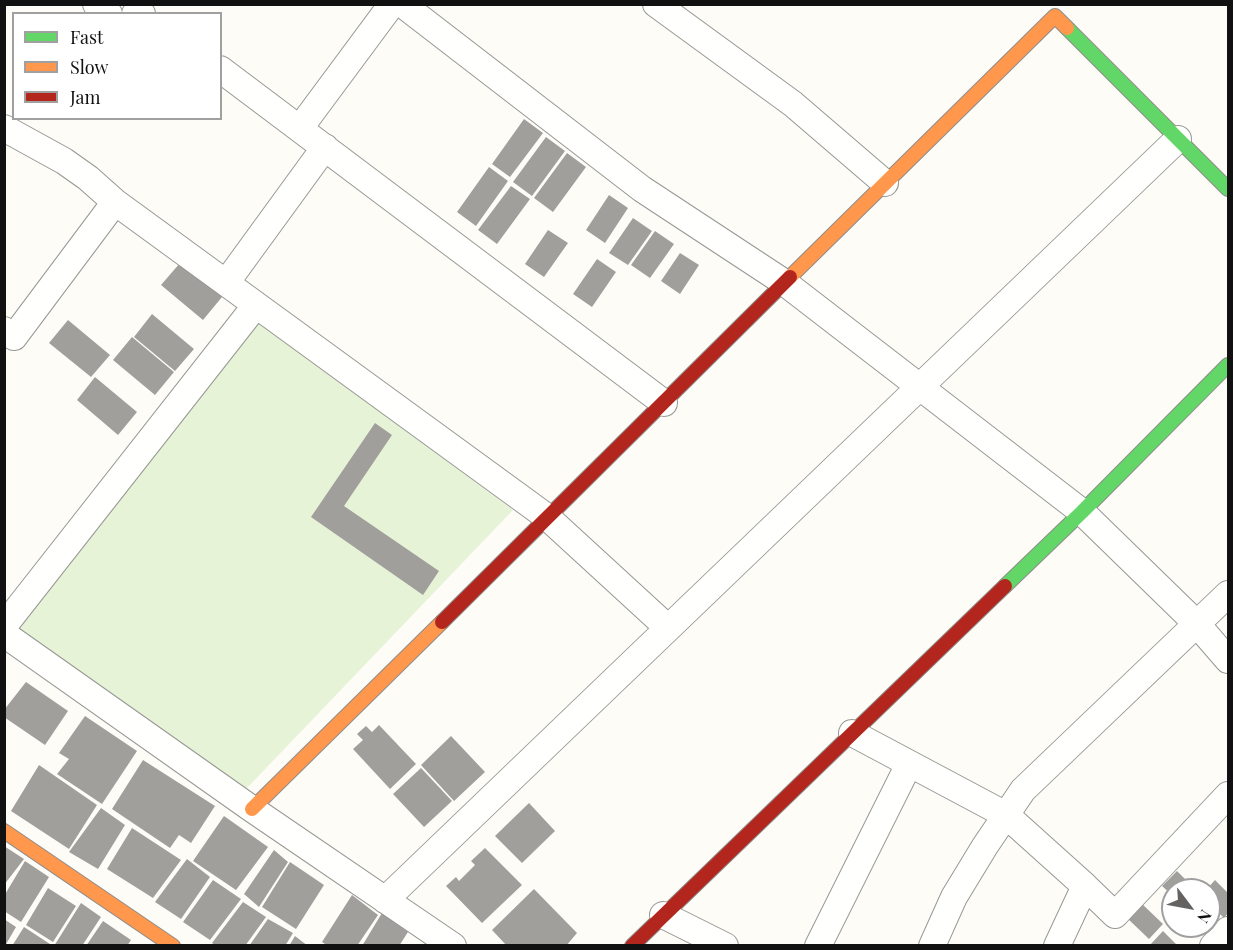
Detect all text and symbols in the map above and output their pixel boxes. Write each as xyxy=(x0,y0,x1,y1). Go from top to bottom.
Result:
legend xyxy=(12,12,222,120)
text: Fast xyxy=(70,25,103,49)
text: Slow xyxy=(70,55,108,79)
text: Jam xyxy=(70,85,100,109)
north arrow xyxy=(1161,878,1221,938)
text: N xyxy=(1193,906,1217,927)

